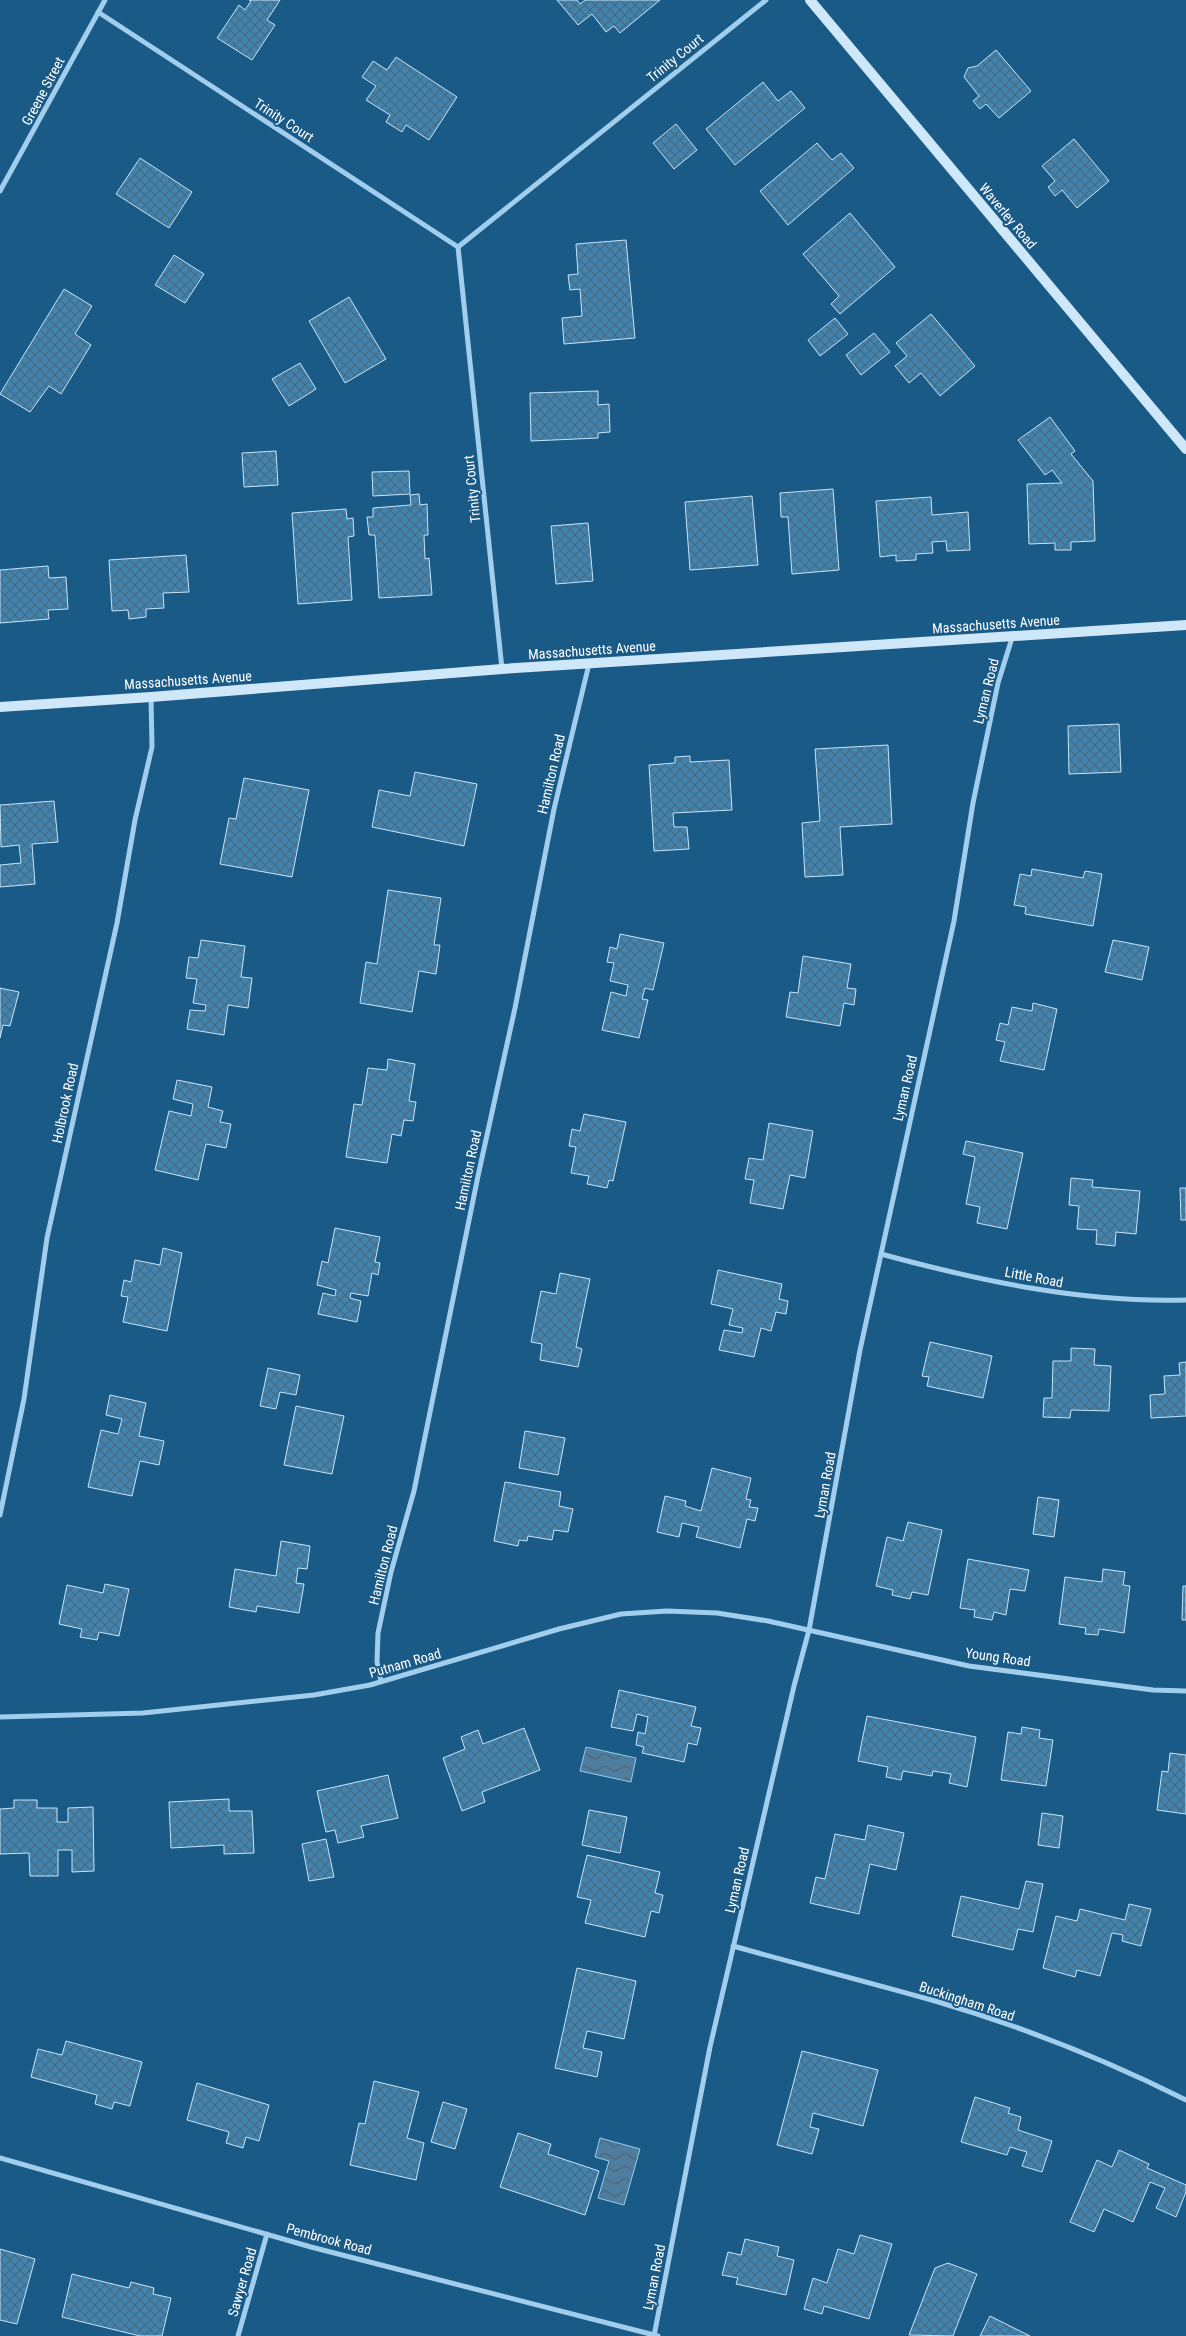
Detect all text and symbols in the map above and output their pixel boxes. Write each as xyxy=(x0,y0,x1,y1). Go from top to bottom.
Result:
street label: Trinity Court xyxy=(644,30,706,86)
street label: Greene Street xyxy=(18,54,68,128)
street label: Trinity Court xyxy=(251,95,317,145)
street label: Waverley Road xyxy=(976,180,1040,252)
street label: Trinity Court xyxy=(460,454,484,524)
street label: Massachusetts Avenue xyxy=(932,612,1061,636)
street label: Massachusetts Avenue xyxy=(528,638,657,662)
street label: Lyman Road xyxy=(970,657,1002,725)
street label: Massachusetts Avenue xyxy=(124,668,253,692)
street label: Hamilton Road xyxy=(534,732,568,816)
street label: Lyman Road xyxy=(890,1054,920,1122)
street label: Holbrook Road xyxy=(49,1061,81,1145)
street label: Hamilton Road xyxy=(452,1128,484,1212)
street label: Little Road xyxy=(1003,1263,1065,1291)
street label: Lyman Road xyxy=(811,1451,839,1519)
street label: Hamilton Road xyxy=(365,1524,401,1606)
street label: Putnam Road xyxy=(367,1645,443,1681)
street label: Young Road xyxy=(964,1645,1032,1669)
street label: Lyman Road xyxy=(722,1846,752,1914)
street label: Buckingham Road xyxy=(917,1978,1017,2024)
street label: Pembrook Road xyxy=(285,2220,373,2258)
street label: Lyman Road xyxy=(640,2243,668,2311)
street label: Sawyer Road xyxy=(225,2246,259,2318)

